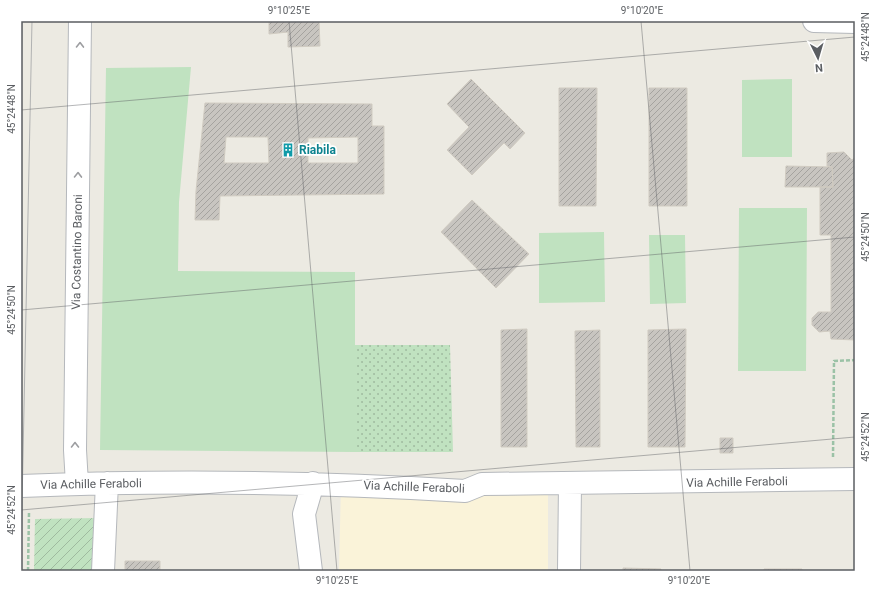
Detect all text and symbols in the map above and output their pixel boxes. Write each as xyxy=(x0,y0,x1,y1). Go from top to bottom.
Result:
text: 9°10'25"E xyxy=(268,5,311,16)
text: 9°10'20"E xyxy=(621,5,664,16)
text: 45°24'48"N xyxy=(860,12,871,62)
north arrow xyxy=(798,38,838,78)
one-way arrow xyxy=(76,42,84,48)
text: N xyxy=(814,61,823,74)
text: 45°24'48"N xyxy=(6,84,17,134)
building icon: Riabila xyxy=(280,142,296,158)
place label: Riabila xyxy=(299,143,336,157)
one-way arrow xyxy=(74,172,82,178)
street label: Via Costantino Baroni xyxy=(69,194,85,310)
text: 45°24'50"N xyxy=(860,212,871,262)
text: 45°24'50"N xyxy=(6,285,17,335)
text: 45°24'52"N xyxy=(860,412,871,462)
one-way arrow xyxy=(71,442,79,448)
street label: Via Achille Feraboli xyxy=(686,474,788,490)
street label: Via Achille Feraboli xyxy=(40,476,142,492)
street label: Via Achille Feraboli xyxy=(363,478,465,496)
text: 45°24'52"N xyxy=(6,485,17,535)
text: 9°10'25"E xyxy=(316,575,359,586)
text: 9°10'20"E xyxy=(668,575,711,586)

